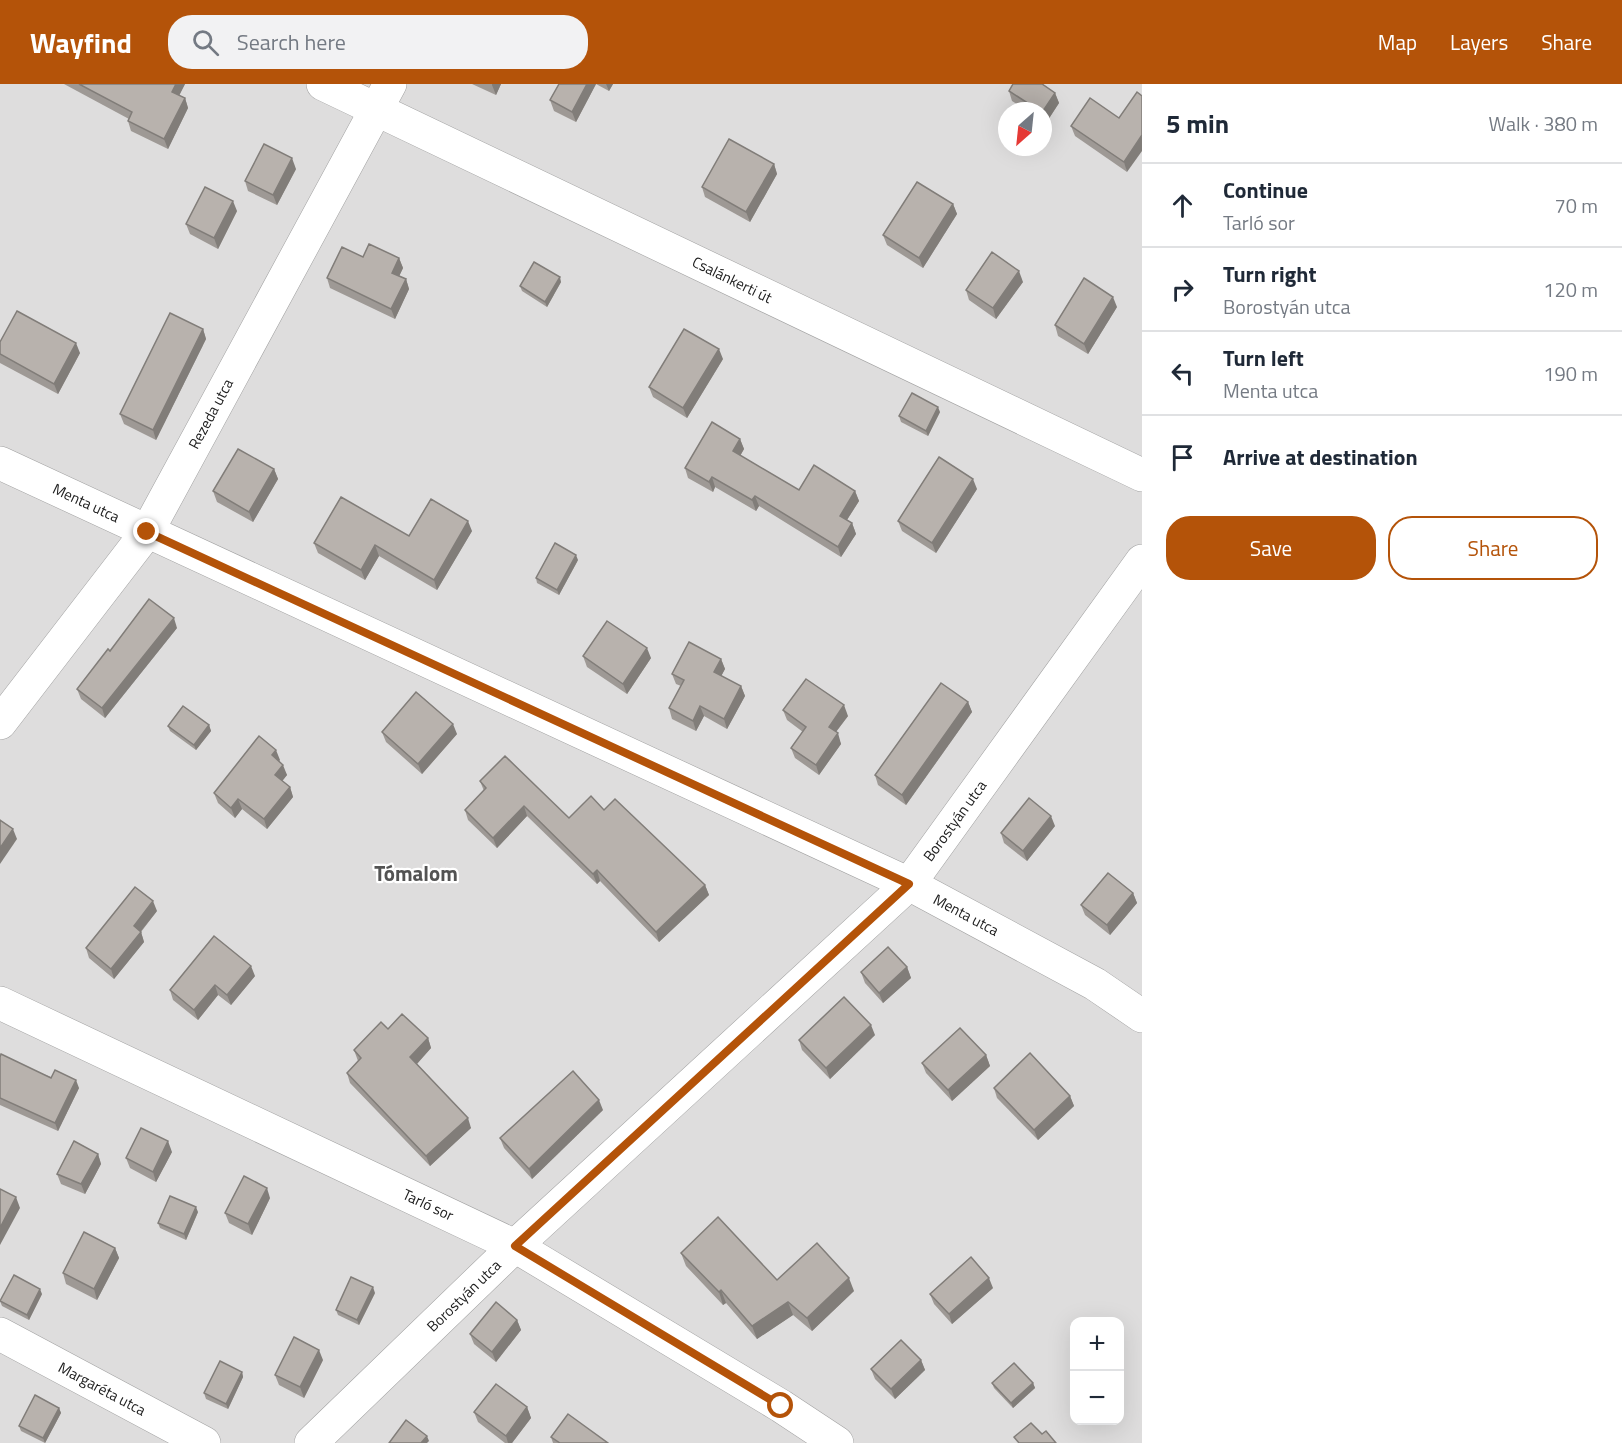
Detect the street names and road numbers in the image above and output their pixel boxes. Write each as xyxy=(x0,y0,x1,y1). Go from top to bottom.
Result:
street label: Csalánkerti út xyxy=(688,250,777,309)
street label: Rezeda utca xyxy=(182,374,239,453)
street label: Menta utca xyxy=(49,477,124,528)
street label: Borostyán utca xyxy=(917,775,992,866)
street label: Menta utca xyxy=(929,888,1004,942)
street label: Tarló sor xyxy=(399,1183,458,1226)
street label: Borostyán utca xyxy=(421,1254,506,1337)
street label: Margaréta utca xyxy=(54,1356,151,1422)

